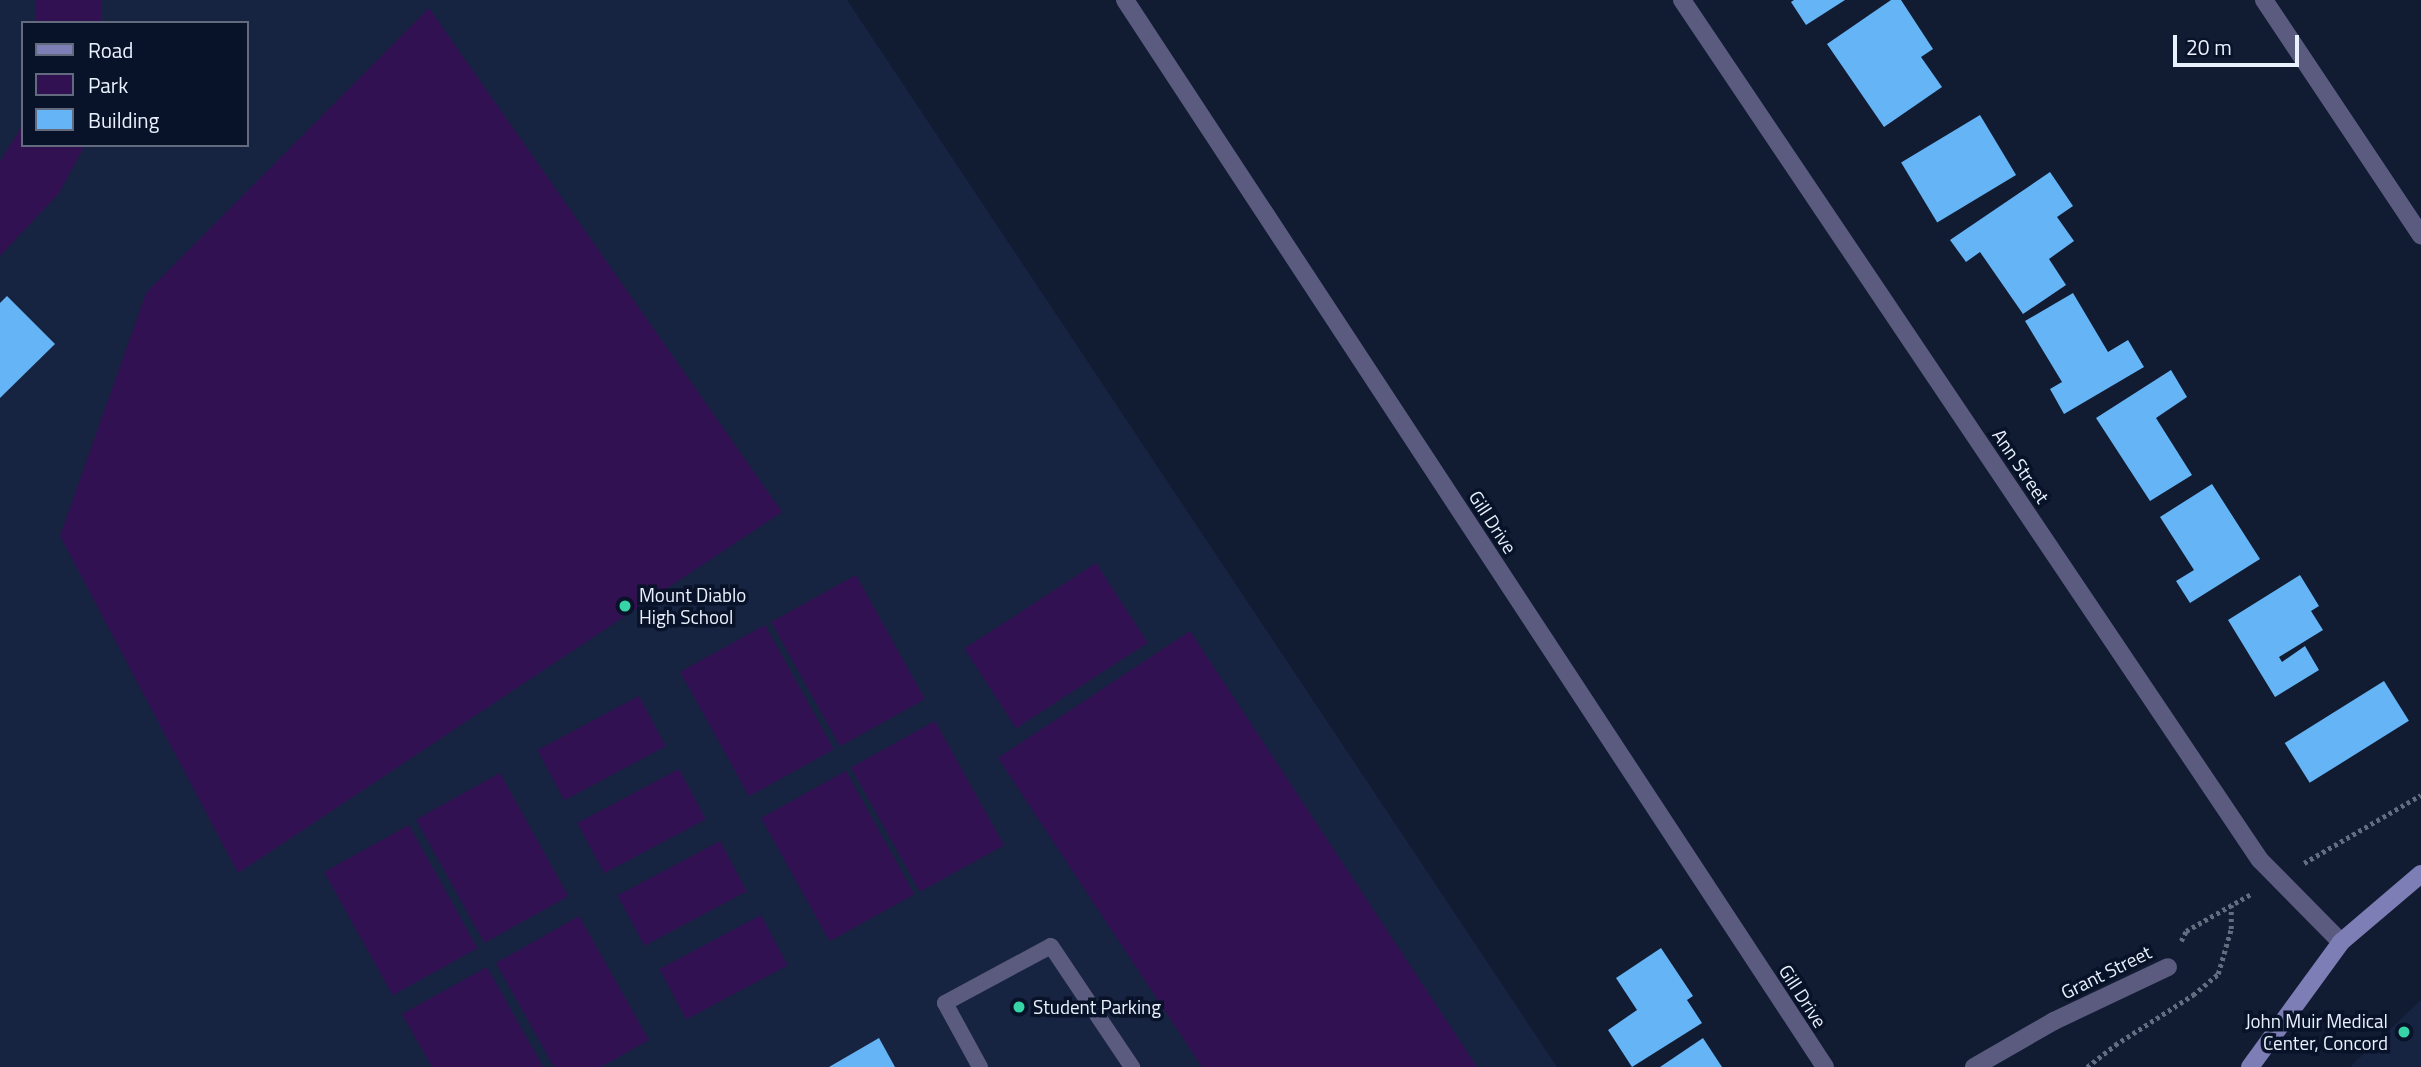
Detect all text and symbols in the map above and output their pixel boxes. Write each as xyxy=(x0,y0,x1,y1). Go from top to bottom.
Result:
legend xyxy=(21,21,248,147)
scale bar xyxy=(2176,21,2302,65)
text: 20 m xyxy=(2186,31,2232,63)
text: Road xyxy=(88,34,133,66)
text: Park xyxy=(88,69,128,101)
text: Building xyxy=(88,104,159,136)
street label: Ann Street xyxy=(1988,424,2054,508)
street label: Gill Drive xyxy=(1464,486,1522,558)
place label: Mount Diablo High School xyxy=(639,584,746,628)
marker: Mount Diablo High School xyxy=(617,598,633,614)
street label: Grant Street xyxy=(2057,940,2155,1004)
street label: Gill Drive xyxy=(1774,960,1832,1032)
place label: Student Parking xyxy=(1033,996,1161,1018)
marker: Student Parking xyxy=(1011,999,1027,1015)
place label: John Muir Medical Center, Concord xyxy=(2245,1010,2388,1054)
marker: John Muir Medical Center, Concord xyxy=(2394,1022,2414,1042)

